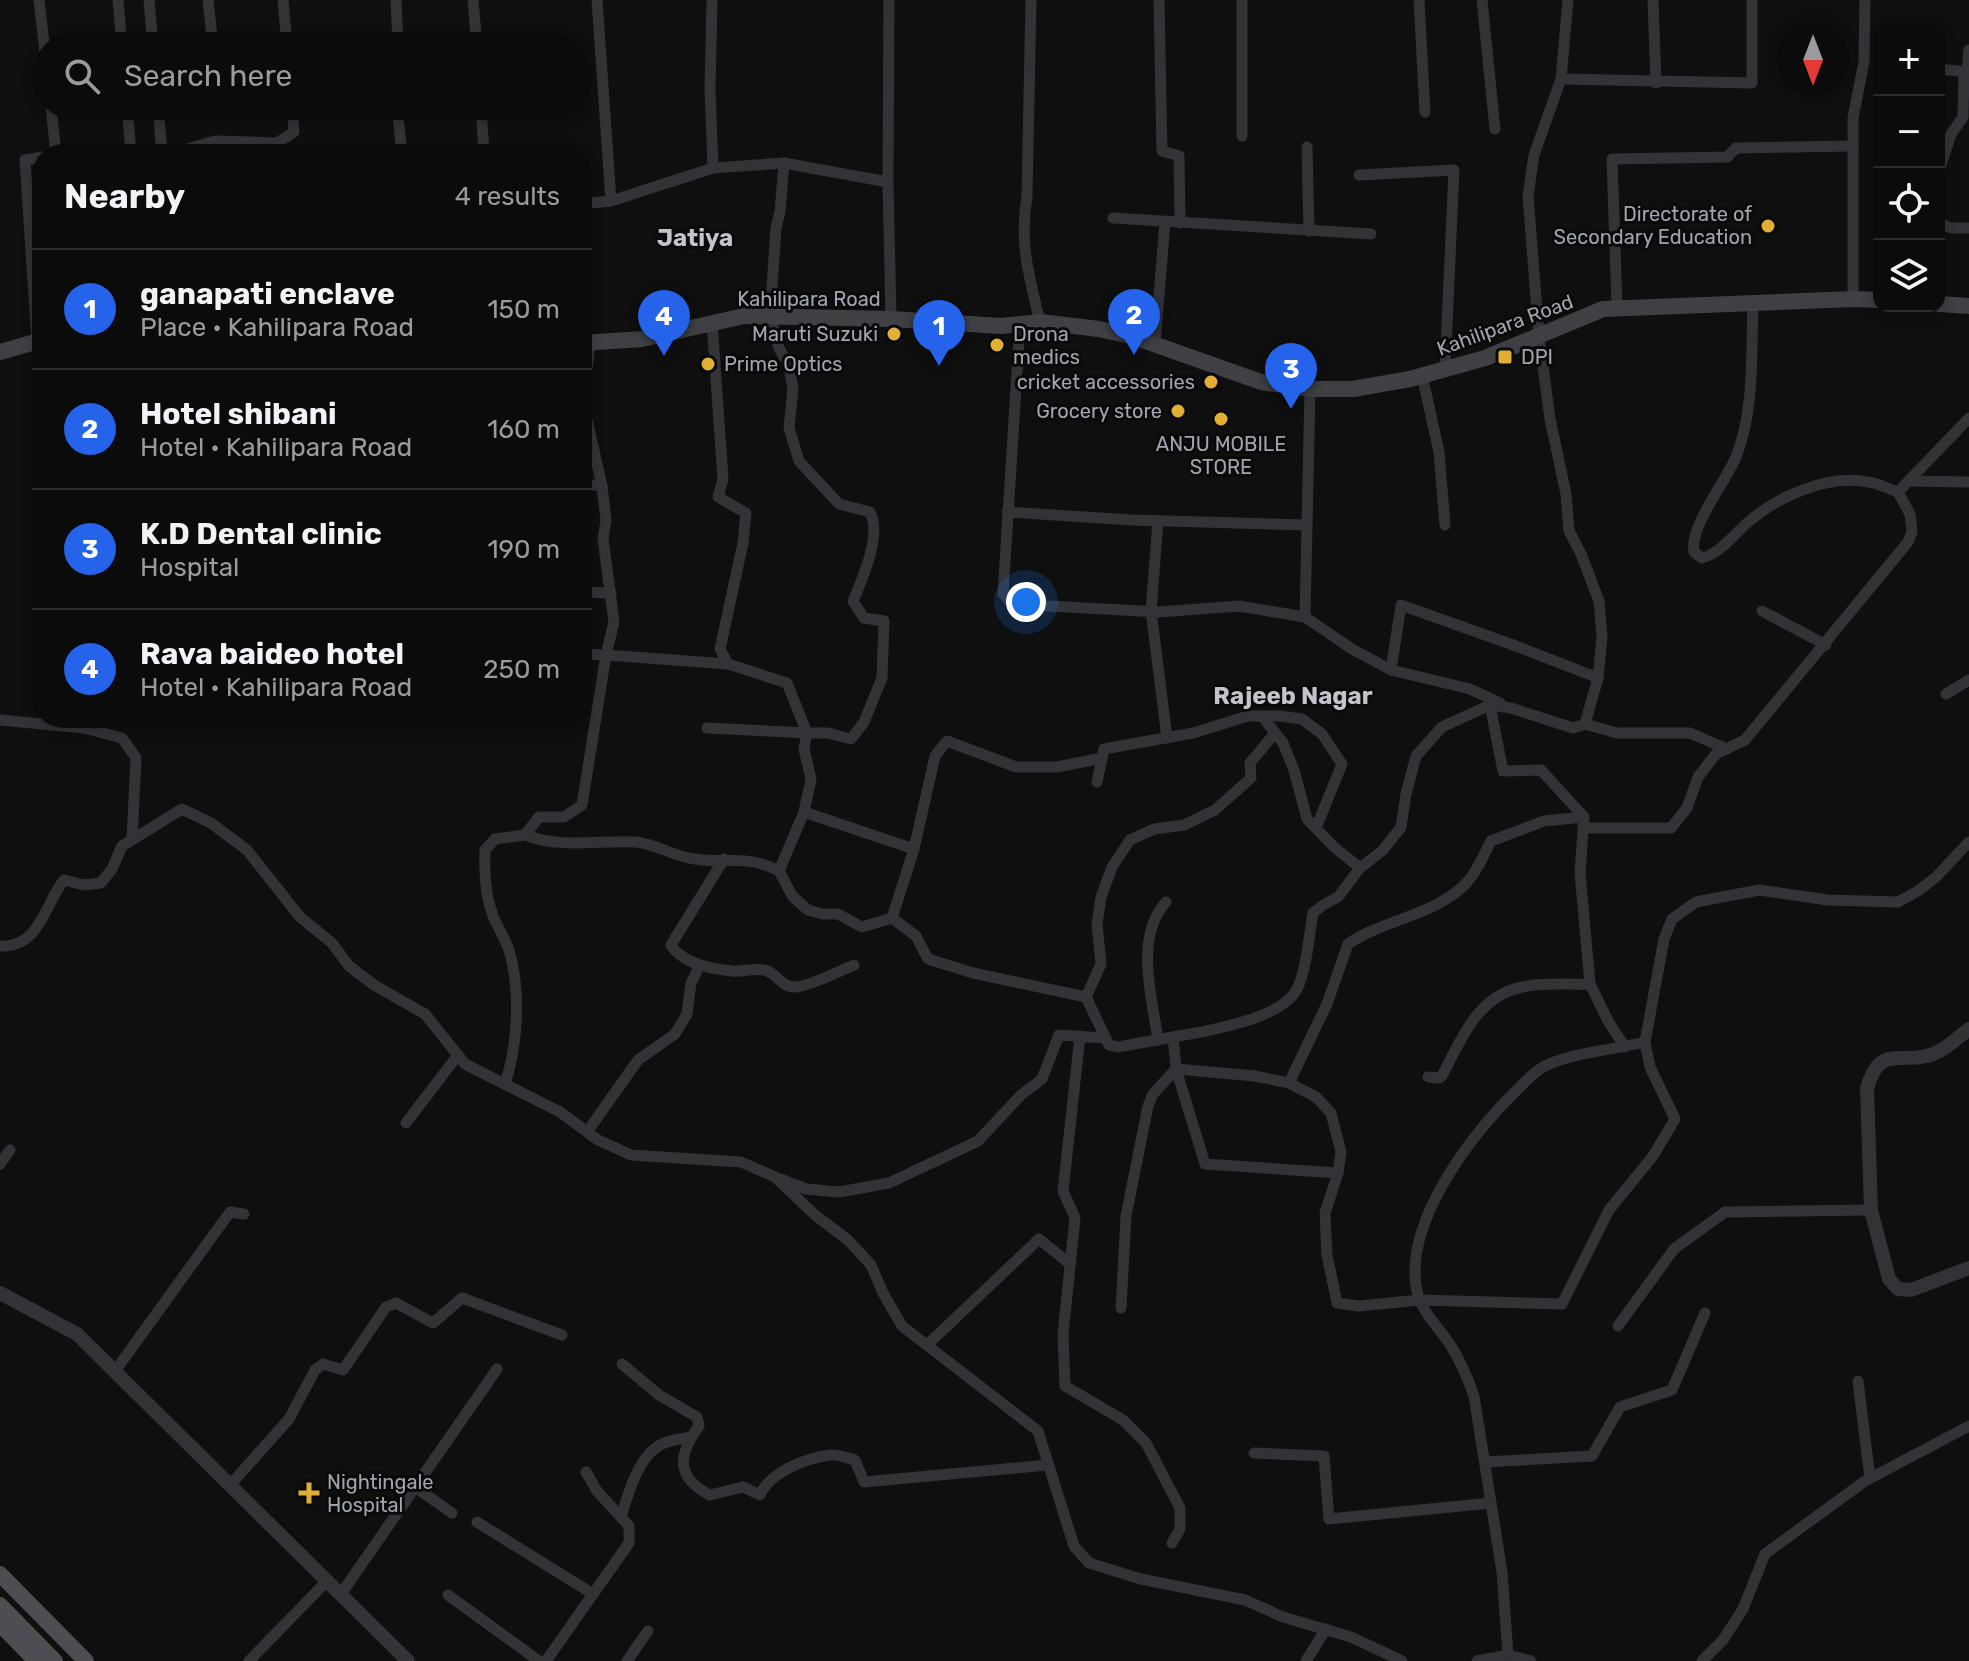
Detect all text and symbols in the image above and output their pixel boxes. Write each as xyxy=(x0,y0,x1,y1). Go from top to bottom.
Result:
north arrow xyxy=(1777,24,1849,96)
map controls xyxy=(1873,24,1945,312)
button: + xyxy=(1873,24,1945,96)
search box xyxy=(32,32,592,120)
icon: search xyxy=(60,54,104,98)
text: Search here xyxy=(124,58,292,94)
button: − xyxy=(1873,96,1945,168)
button: locate xyxy=(1873,168,1945,240)
text: Nearby xyxy=(64,176,185,217)
text: 4 results xyxy=(455,181,560,212)
place label: Directorate of Secondary Education xyxy=(1554,202,1752,249)
marker: Directorate of Secondary Education xyxy=(1759,217,1777,235)
district label: Jatiya xyxy=(657,224,733,252)
button: layers xyxy=(1873,240,1945,312)
text: ganapati enclave xyxy=(140,276,395,312)
street label: Kahilipara Road xyxy=(737,287,881,311)
pin: 2 xyxy=(1108,289,1160,355)
street label: Kahilipara Road xyxy=(1434,289,1576,361)
pin: 4 xyxy=(638,290,690,356)
text: 1 xyxy=(84,294,96,325)
text: 150 m xyxy=(487,294,560,325)
pin: 1 xyxy=(913,300,965,366)
text: Place · Kahilipara Road xyxy=(140,312,414,343)
place label: Maruti Suzuki xyxy=(752,322,878,346)
place label: Drona medics xyxy=(1013,322,1080,369)
marker: Maruti Suzuki xyxy=(885,325,903,343)
marker: Drona medics xyxy=(988,336,1006,354)
pin: 3 xyxy=(1265,343,1317,409)
place label: DPI xyxy=(1521,345,1553,369)
marker: DPI xyxy=(1496,348,1514,366)
place label: Prime Optics xyxy=(724,352,842,376)
marker: Prime Optics xyxy=(699,355,717,373)
place label: cricket accessories xyxy=(1017,370,1195,394)
marker: cricket accessories xyxy=(1202,373,1220,391)
text: Hotel shibani xyxy=(140,396,337,432)
place label: Grocery store xyxy=(1036,399,1162,423)
marker: Grocery store xyxy=(1169,402,1187,420)
marker: ANJU MOBILE STORE xyxy=(1212,410,1230,428)
text: 2 xyxy=(82,414,98,445)
text: 160 m xyxy=(487,414,560,445)
text: Hotel · Kahilipara Road xyxy=(140,432,412,463)
place label: ANJU MOBILE STORE xyxy=(1156,432,1286,479)
text: K.D Dental clinic xyxy=(140,516,382,552)
text: 3 xyxy=(81,534,99,565)
text: 190 m xyxy=(487,534,560,565)
text: Hospital xyxy=(140,552,239,583)
your location xyxy=(1006,582,1046,622)
text: Rava baideo hotel xyxy=(140,636,404,672)
text: 4 xyxy=(81,654,99,685)
text: 250 m xyxy=(483,654,560,685)
text: Hotel · Kahilipara Road xyxy=(140,672,412,703)
district label: Rajeeb Nagar xyxy=(1213,682,1373,710)
place label: Nightingale Hospital xyxy=(327,1470,434,1517)
marker: Nightingale Hospital xyxy=(298,1482,320,1504)

